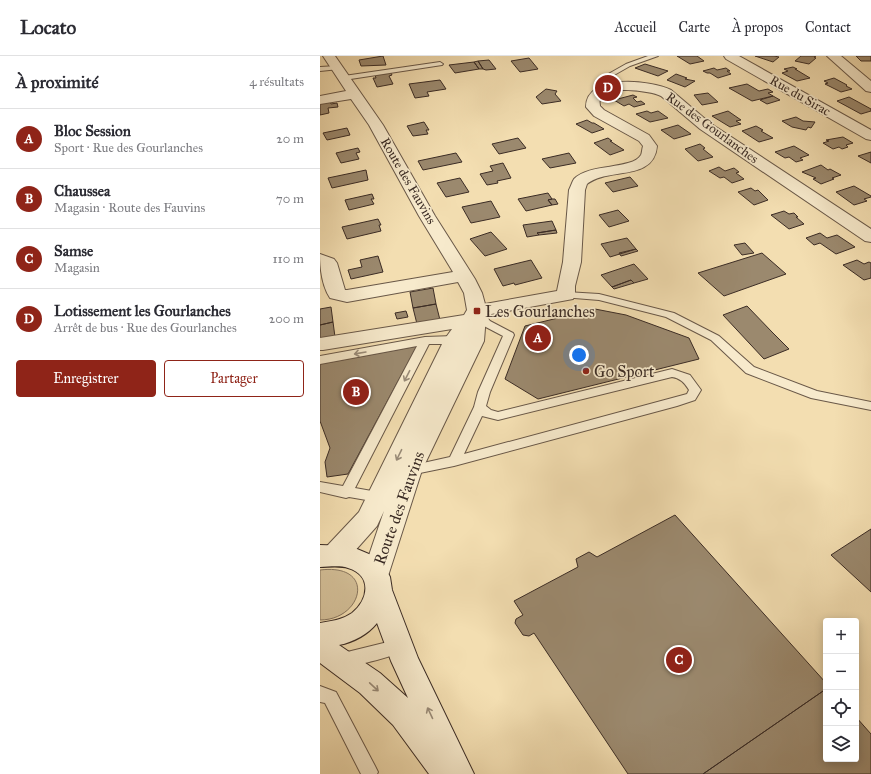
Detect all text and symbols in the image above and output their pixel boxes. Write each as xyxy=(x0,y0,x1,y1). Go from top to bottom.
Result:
text: Locato xyxy=(20,16,76,39)
text: Accueil xyxy=(614,19,657,36)
text: Carte xyxy=(679,19,710,36)
text: À propos xyxy=(732,19,783,36)
text: Contact xyxy=(805,19,851,36)
text: À proximité xyxy=(16,72,99,93)
street label: Rue du Sirac xyxy=(767,72,834,120)
pin: D xyxy=(595,73,621,103)
text: 4 résultats xyxy=(249,74,304,90)
street label: Rue des Gourlanches xyxy=(663,89,762,167)
text: Bloc Session xyxy=(54,122,131,140)
text: A xyxy=(25,131,33,147)
text: 20 m xyxy=(276,131,304,147)
street label: Route des Fauvins xyxy=(377,135,439,227)
text: Sport · Rue des Gourlanches xyxy=(54,140,203,156)
text: Chaussea xyxy=(54,182,110,200)
text: B xyxy=(25,191,33,207)
text: 70 m xyxy=(276,191,304,207)
text: Magasin · Route des Fauvins xyxy=(54,200,205,216)
text: Samse xyxy=(54,242,93,260)
text: C xyxy=(25,251,33,267)
text: 110 m xyxy=(272,251,304,267)
text: Magasin xyxy=(54,260,100,276)
text: Lotissement les Gourlanches xyxy=(54,302,231,320)
place label: Les Gourlanches xyxy=(485,302,595,321)
marker: Les Gourlanches xyxy=(472,306,482,316)
text: D xyxy=(24,311,34,327)
text: 200 m xyxy=(269,311,304,327)
text: Arrêt de bus · Rue des Gourlanches xyxy=(54,320,237,336)
pin: A xyxy=(525,323,551,353)
your location xyxy=(569,345,589,365)
one-way arrow xyxy=(354,349,367,357)
button: Enregistrer xyxy=(16,360,156,397)
button: Partager xyxy=(164,360,304,397)
place label: Go Sport xyxy=(594,362,655,381)
marker: Go Sport xyxy=(581,366,591,376)
one-way arrow xyxy=(402,370,410,382)
pin: B xyxy=(343,377,369,407)
street label: Route des Fauvins xyxy=(370,448,428,567)
one-way arrow xyxy=(395,448,402,460)
map controls xyxy=(823,618,859,762)
button: + xyxy=(823,618,859,654)
pin: C xyxy=(666,645,692,675)
button: − xyxy=(823,654,859,690)
one-way arrow xyxy=(369,682,379,691)
button: locate xyxy=(823,690,859,726)
one-way arrow xyxy=(426,708,433,720)
button: layers xyxy=(823,726,859,762)

